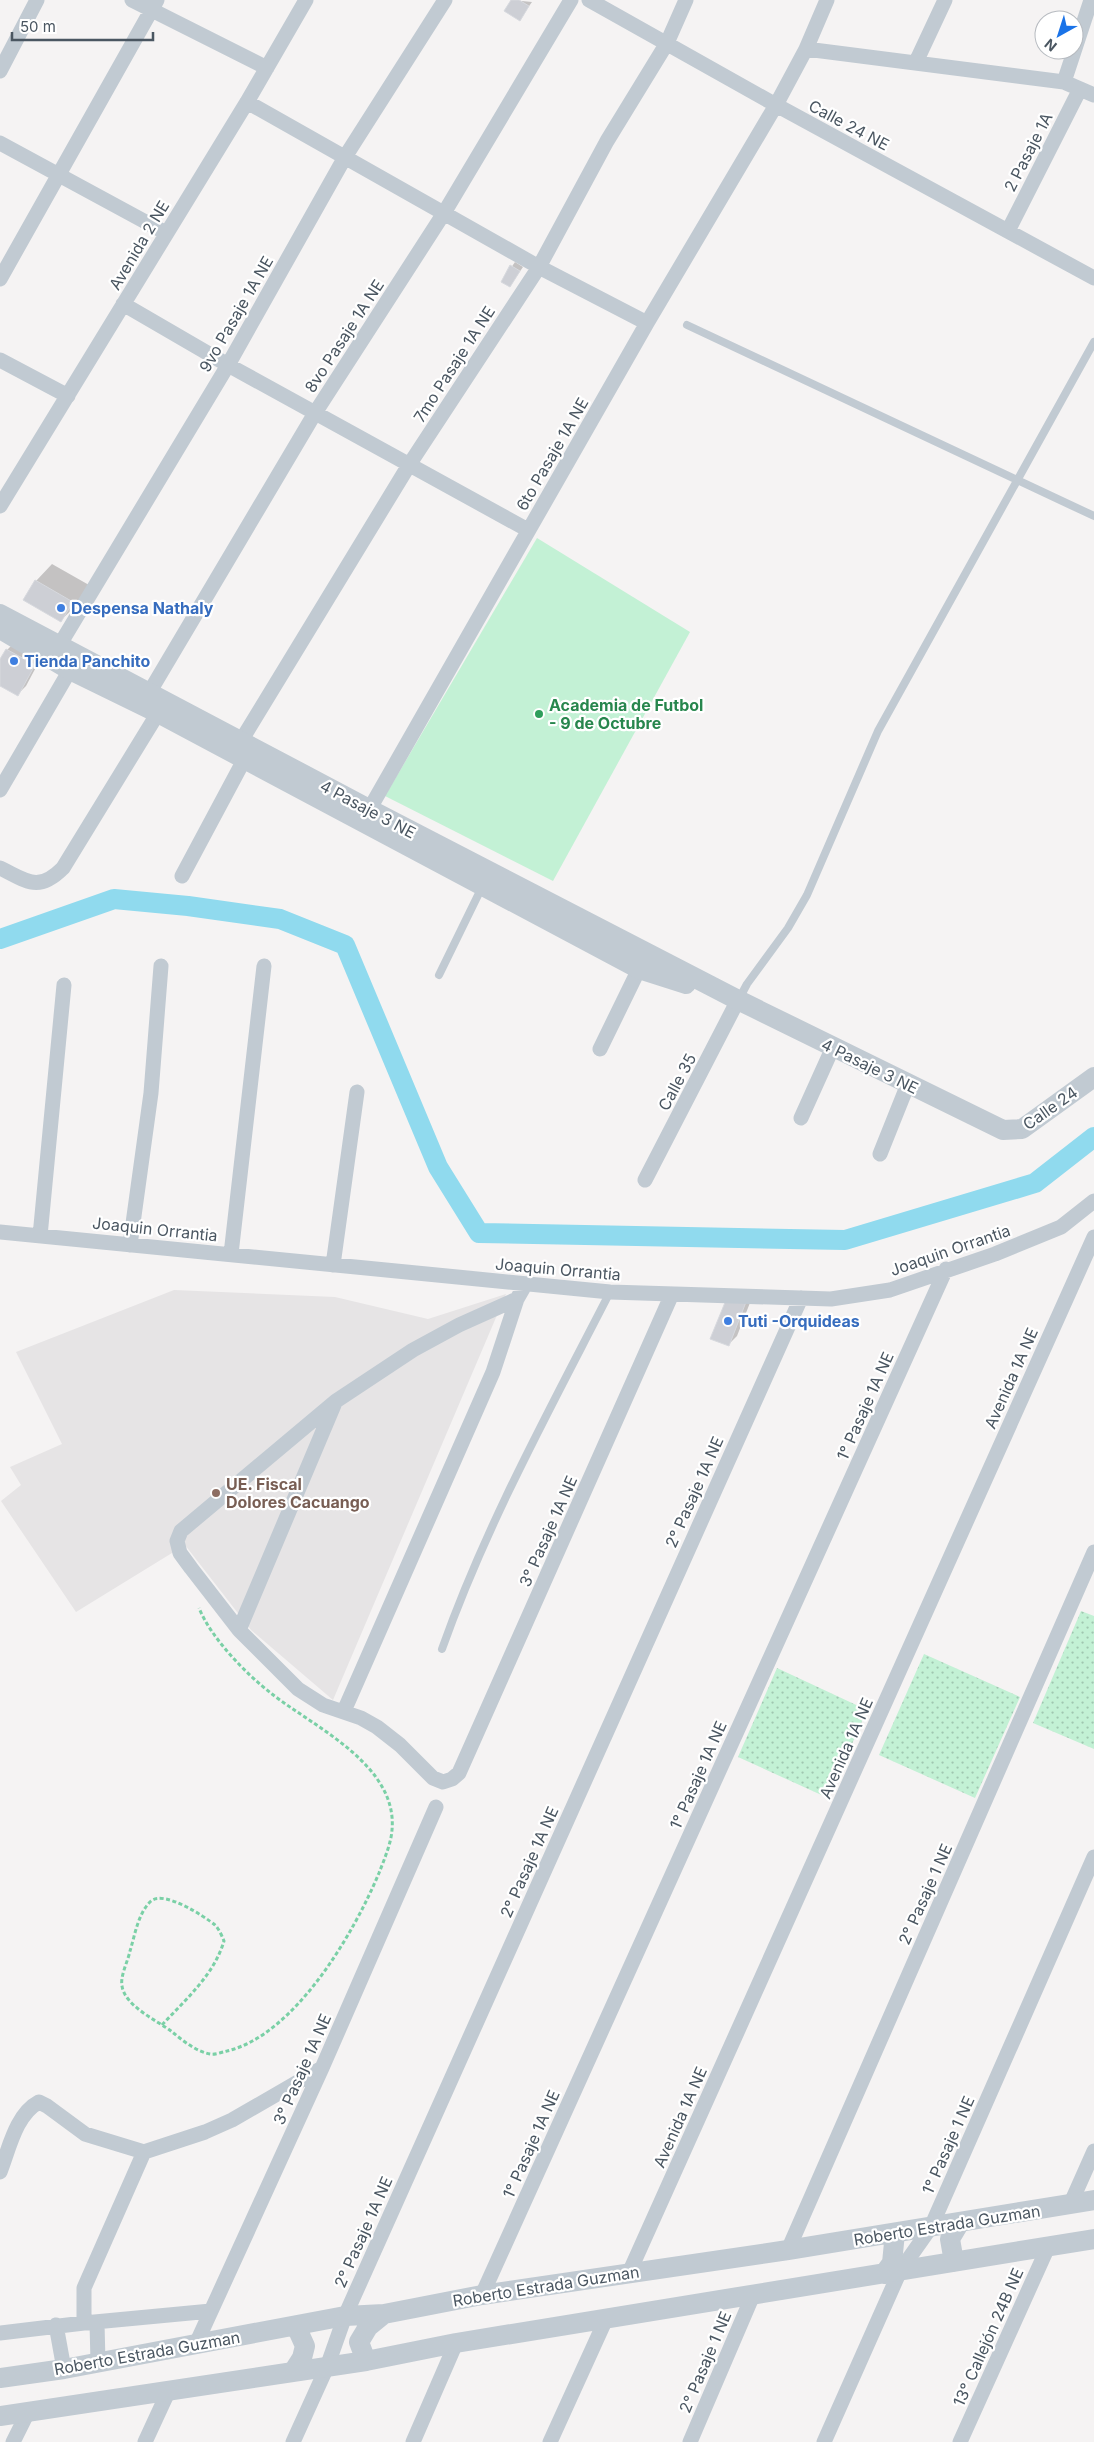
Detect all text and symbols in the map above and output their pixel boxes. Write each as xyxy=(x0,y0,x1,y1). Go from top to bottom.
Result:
scale bar xyxy=(12,10,154,42)
north arrow xyxy=(1034,10,1084,60)
text: 50 m xyxy=(20,17,56,36)
text: N xyxy=(1041,36,1060,55)
street label: Calle 24 NE xyxy=(805,95,893,155)
street label: 2 Pasaje 1A xyxy=(1000,109,1056,195)
street label: Avenida 2 NE xyxy=(105,197,173,293)
street label: 9vo Pasaje 1A NE xyxy=(195,252,277,376)
street label: 8vo Pasaje 1A NE xyxy=(300,276,388,396)
street label: 7mo Pasaje 1A NE xyxy=(409,302,499,426)
street label: 6to Pasaje 1A NE xyxy=(512,394,592,514)
place label: Despensa Nathaly xyxy=(71,598,214,618)
marker: Despensa Nathaly xyxy=(55,602,67,614)
place label: Tienda Panchito xyxy=(24,651,151,671)
marker: Tienda Panchito xyxy=(8,655,20,667)
place label: Academia de Futbol - 9 de Octubre xyxy=(549,695,703,733)
marker: Academia de Futbol - 9 de Octubre xyxy=(533,708,545,720)
street label: 4 Pasaje 3 NE xyxy=(317,775,419,843)
street label: 4 Pasaje 3 NE xyxy=(818,1034,922,1098)
street label: Calle 35 xyxy=(654,1050,700,1114)
street label: Calle 24 xyxy=(1019,1082,1081,1134)
street label: Joaquin Orrantia xyxy=(91,1212,219,1246)
street label: Joaquin Orrantia xyxy=(887,1220,1013,1280)
street label: Joaquin Orrantia xyxy=(494,1254,622,1284)
place label: Tuti -Orquideas xyxy=(738,1311,860,1331)
marker: Tuti -Orquideas xyxy=(722,1315,734,1327)
street label: Avenida 1A NE xyxy=(980,1324,1042,1432)
street label: 1° Pasaje 1A NE xyxy=(832,1349,898,1463)
street label: 2° Pasaje 1A NE xyxy=(661,1433,727,1551)
street label: 3° Pasaje 1A NE xyxy=(515,1472,581,1590)
place label: UE. Fiscal Dolores Cacuango xyxy=(226,1474,370,1512)
marker: UE. Fiscal Dolores Cacuango xyxy=(210,1487,222,1499)
street label: Avenida 1A NE xyxy=(815,1694,877,1802)
street label: 1° Pasaje 1A NE xyxy=(665,1718,731,1832)
street label: 2° Pasaje 1A NE xyxy=(496,1803,562,1921)
street label: 2° Pasaje 1 NE xyxy=(894,1840,956,1948)
street label: 3° Pasaje 1A NE xyxy=(269,2010,335,2128)
street label: Avenida 1A NE xyxy=(649,2063,711,2171)
street label: 1° Pasaje 1A NE xyxy=(498,2087,564,2201)
street label: 1° Pasaje 1 NE xyxy=(917,2093,979,2197)
street label: 2° Pasaje 1A NE xyxy=(330,2173,396,2291)
street label: Roberto Estrada Guzman xyxy=(852,2200,1042,2250)
street label: Roberto Estrada Guzman xyxy=(451,2261,641,2311)
street label: 13° Callejón 24B NE xyxy=(948,2265,1028,2409)
street label: 2° Pasaje 1 NE xyxy=(675,2308,735,2416)
street label: Roberto Estrada Guzman xyxy=(52,2327,242,2379)

